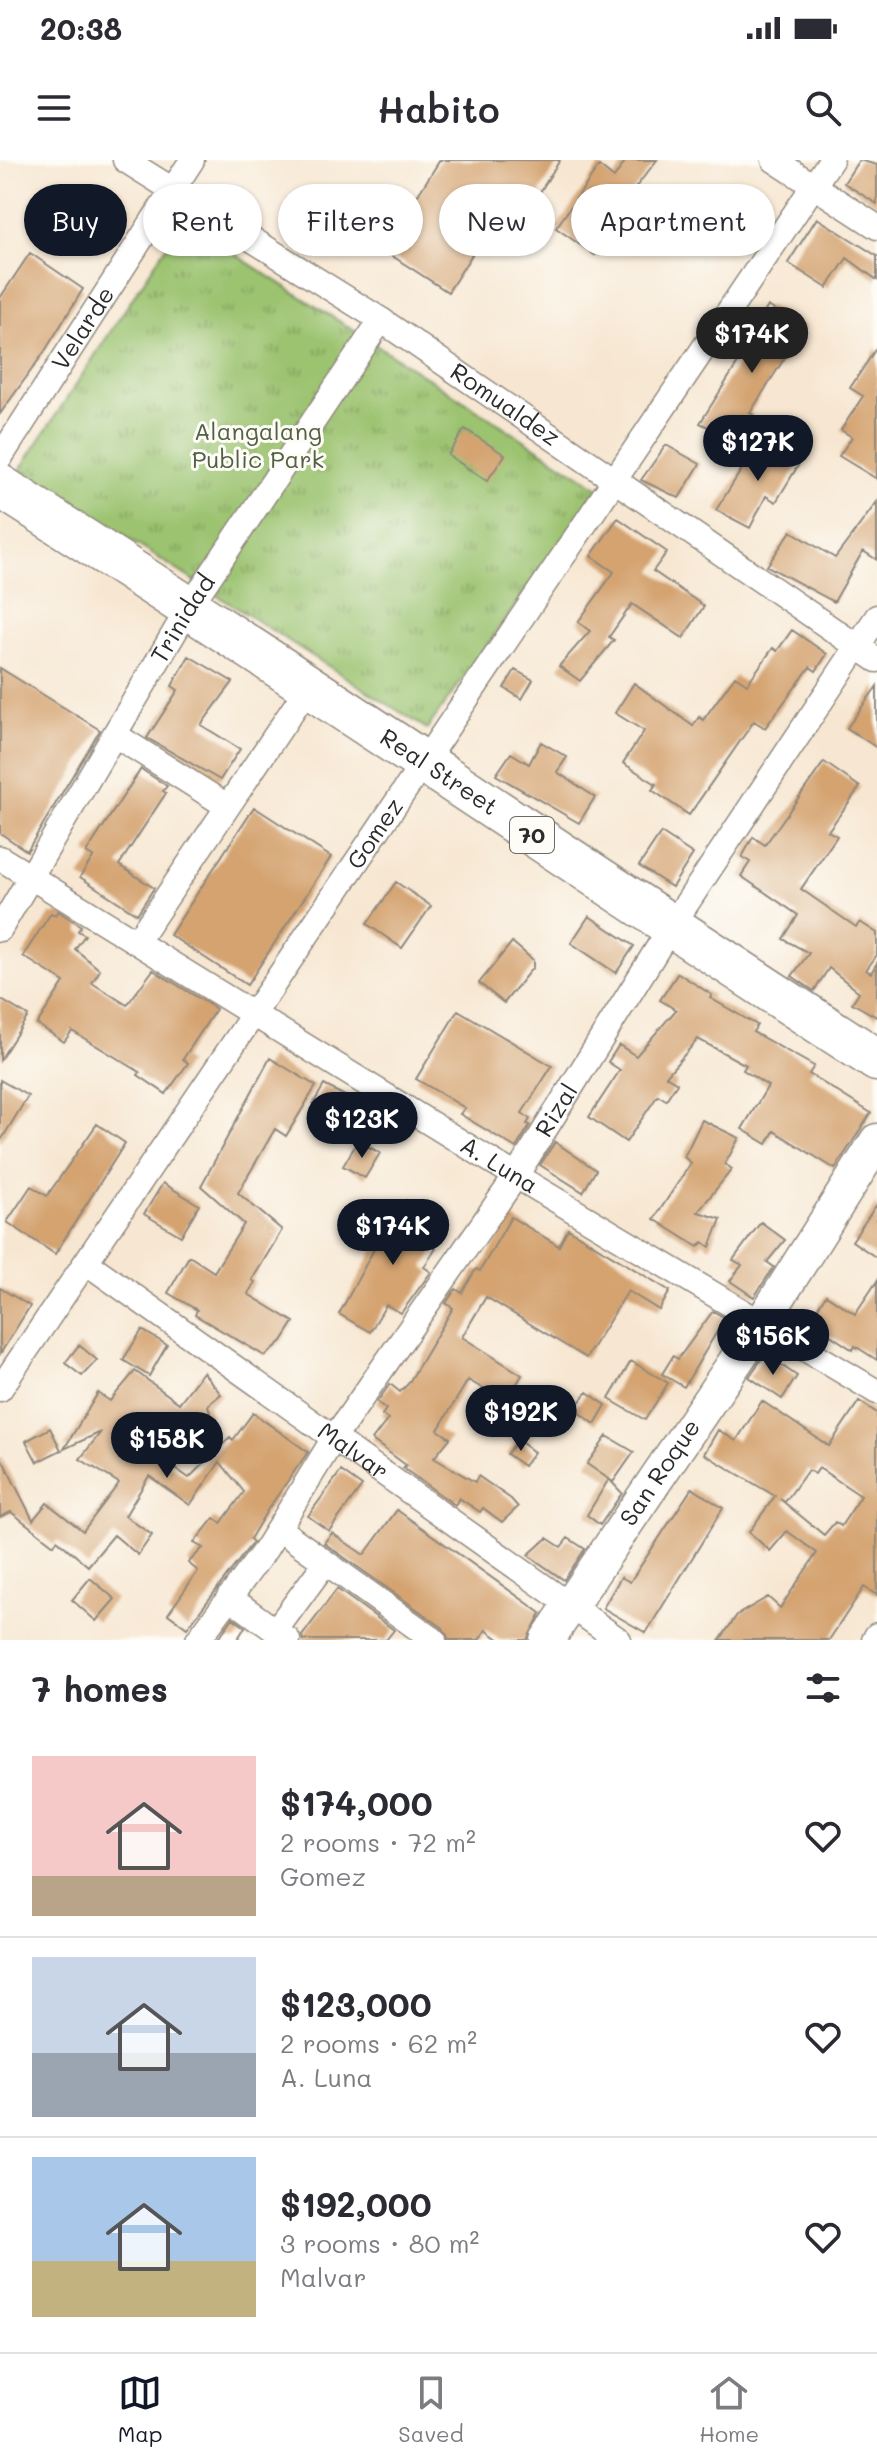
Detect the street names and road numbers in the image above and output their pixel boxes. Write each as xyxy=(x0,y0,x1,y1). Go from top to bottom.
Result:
street label: Velarde xyxy=(44,280,120,375)
street label: Romualdez xyxy=(445,355,567,452)
street label: Trinidad xyxy=(143,568,221,668)
street label: Real Street xyxy=(375,721,505,821)
street label: Gomez xyxy=(339,792,409,875)
road number: 70 xyxy=(510,817,554,853)
street label: Rizal xyxy=(527,1077,584,1142)
street label: A. Luna xyxy=(455,1129,544,1200)
street label: San Roque xyxy=(612,1413,706,1531)
street label: Malvar xyxy=(312,1415,395,1486)

